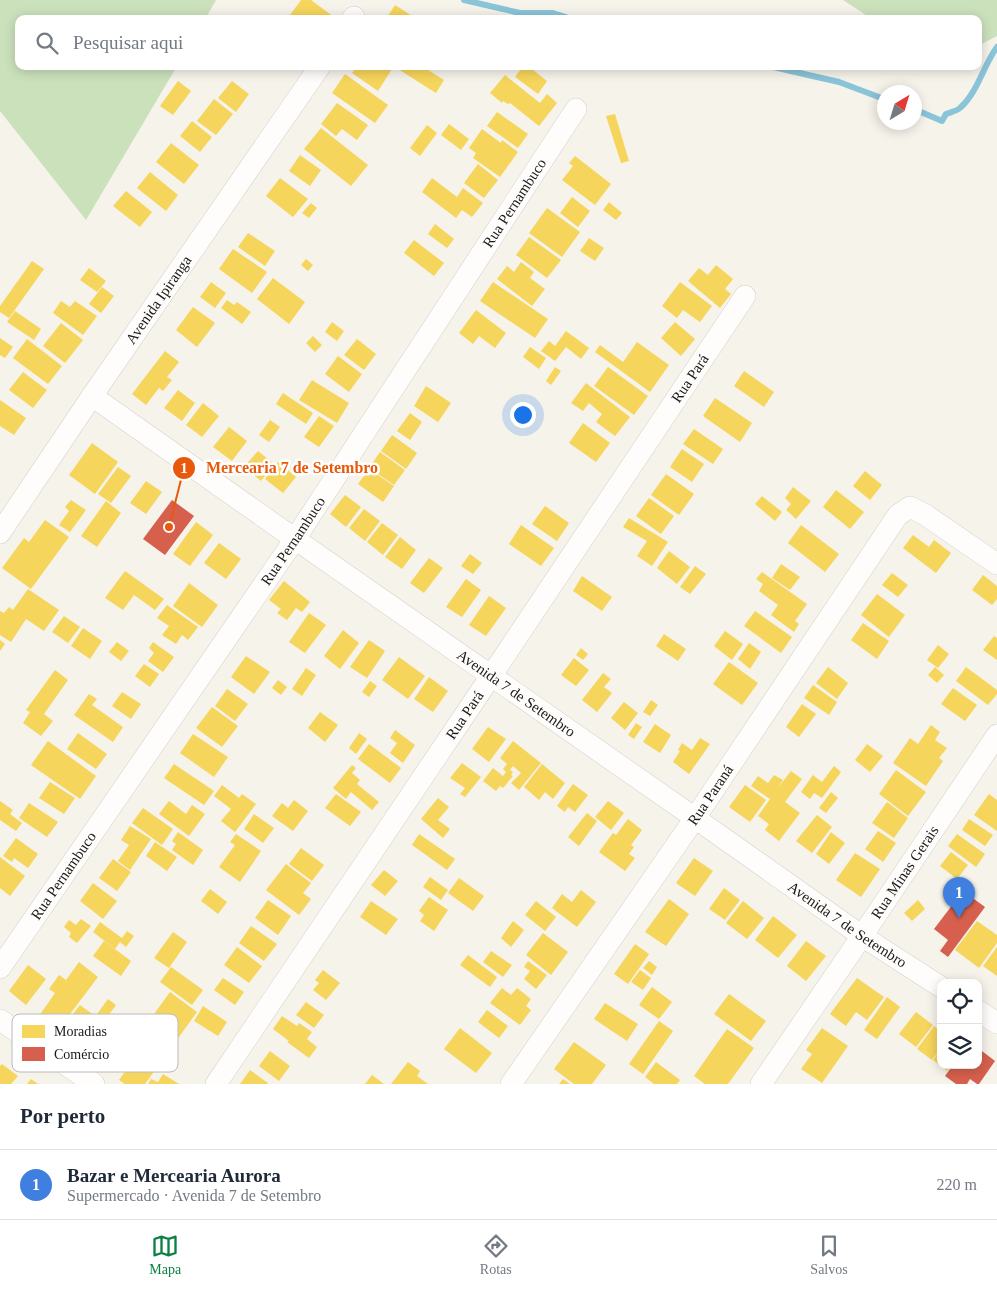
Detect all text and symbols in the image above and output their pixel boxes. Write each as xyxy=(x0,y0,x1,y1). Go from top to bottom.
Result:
search box xyxy=(15,15,982,70)
icon: search xyxy=(33,29,61,57)
text: Pesquisar aqui xyxy=(73,32,183,53)
north arrow xyxy=(877,85,922,130)
street label: Rua Pernambuco xyxy=(480,156,549,250)
street label: Avenida Ipiranga xyxy=(122,252,195,347)
street label: Rua Pará xyxy=(668,351,712,406)
your location xyxy=(510,402,536,428)
callout: Mercearia 7 de Setembro xyxy=(171,452,389,483)
text: Mercearia 7 de Setembro xyxy=(206,459,378,476)
text: 1 xyxy=(180,460,188,476)
street label: Rua Pernambuco xyxy=(258,494,328,588)
street label: Avenida 7 de Setembro xyxy=(454,647,578,740)
street label: Rua Pará xyxy=(443,688,487,742)
street label: Rua Paraná xyxy=(685,762,736,828)
street label: Rua Minas Gerais xyxy=(868,823,942,922)
street label: Rua Pernambuco xyxy=(28,829,99,923)
pin: 1 xyxy=(943,877,975,918)
street label: Avenida 7 de Setembro xyxy=(785,878,910,971)
map controls xyxy=(937,979,982,1069)
button: locate xyxy=(937,979,982,1024)
legend xyxy=(12,1014,178,1072)
text: Moradias xyxy=(54,1024,107,1039)
button: layers xyxy=(937,1024,982,1069)
text: Comércio xyxy=(54,1047,109,1062)
text: Por perto xyxy=(20,1104,105,1128)
text: Bazar e Mercearia Aurora xyxy=(67,1165,281,1186)
text: 1 xyxy=(32,1176,40,1193)
text: 220 m xyxy=(937,1176,977,1193)
text: Supermercado · Avenida 7 de Setembro xyxy=(67,1187,321,1204)
tab: Mapa xyxy=(149,1232,181,1278)
tab: Rotas xyxy=(480,1232,512,1278)
tab: Salvos xyxy=(810,1232,848,1278)

